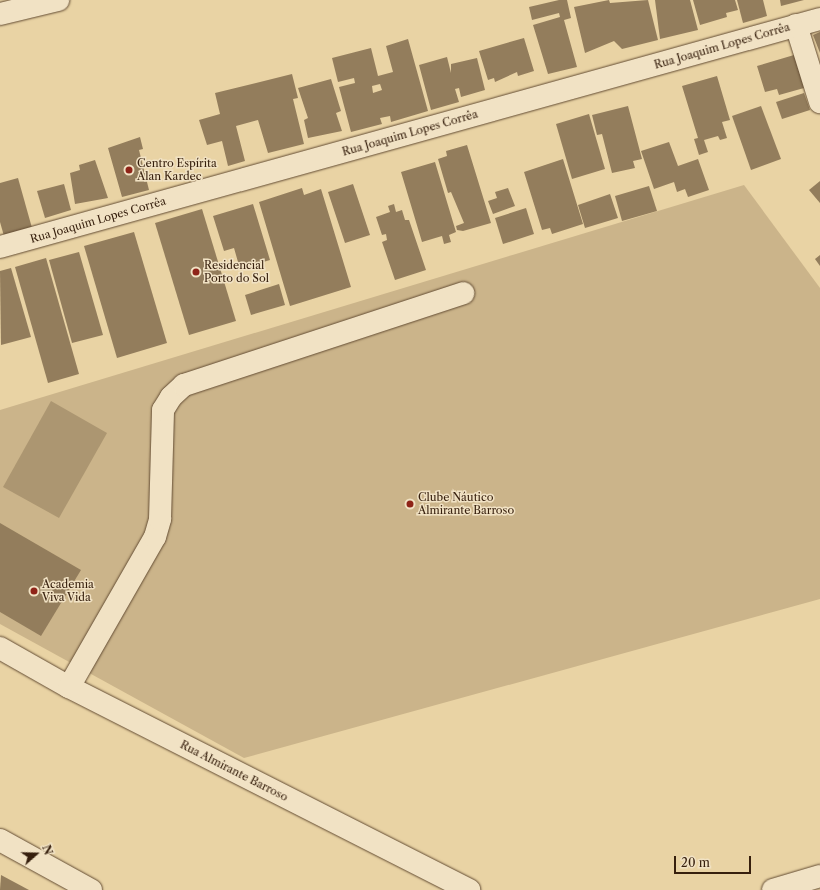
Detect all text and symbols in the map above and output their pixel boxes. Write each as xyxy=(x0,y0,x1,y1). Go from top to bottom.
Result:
street label: Rua Joaquim Lopes Corrêa xyxy=(653,20,791,72)
street label: Rua Joaquim Lopes Corrêa xyxy=(341,107,479,159)
place label: Centro Espírita Alan Kardec xyxy=(137,157,217,183)
marker: Centro Espírita Alan Kardec xyxy=(124,165,134,175)
street label: Rua Joaquim Lopes Corrêa xyxy=(29,194,167,246)
place label: Residencial Porto do Sol xyxy=(204,259,269,285)
marker: Residencial Porto do Sol xyxy=(191,267,201,277)
place label: Clube Náutico Almirante Barroso xyxy=(418,491,514,517)
marker: Clube Náutico Almirante Barroso xyxy=(405,499,415,509)
place label: Academia Viva Vida xyxy=(42,578,94,604)
marker: Academia Viva Vida xyxy=(29,586,39,596)
street label: Rua Almirante Barroso xyxy=(178,738,290,804)
north arrow xyxy=(16,834,56,874)
text: N xyxy=(39,843,55,857)
scale bar xyxy=(676,848,753,874)
text: 20 m xyxy=(681,855,710,870)

